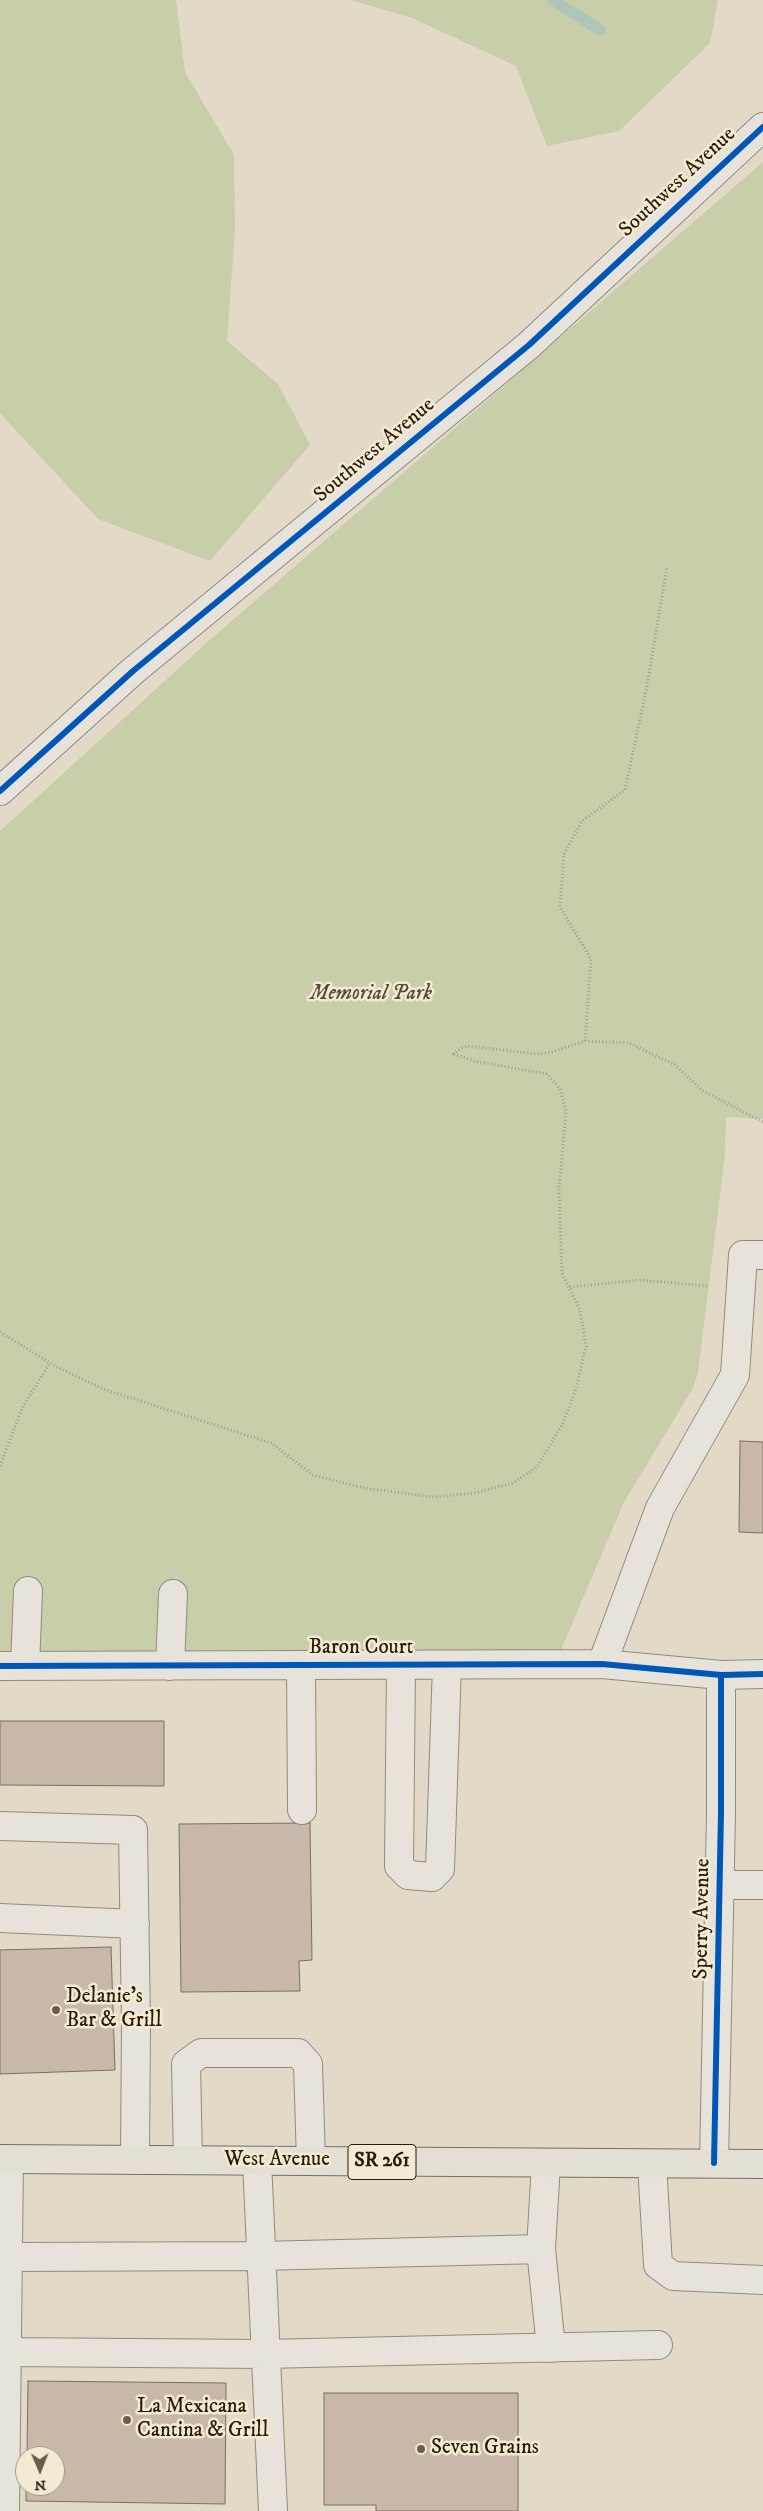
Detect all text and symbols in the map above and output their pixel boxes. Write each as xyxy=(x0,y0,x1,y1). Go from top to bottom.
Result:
street label: Southwest Avenue xyxy=(615,123,741,243)
street label: Southwest Avenue xyxy=(310,393,440,509)
park label: Memorial Park xyxy=(310,982,432,1008)
street label: Baron Court xyxy=(309,1636,413,1662)
street label: Sperry Avenue xyxy=(689,1858,717,1980)
place label: Delanie's Bar & Grill xyxy=(66,1985,162,2035)
marker: Delanie's Bar & Grill xyxy=(50,2004,62,2016)
road number: SR 261 xyxy=(348,2144,416,2180)
street label: West Avenue xyxy=(224,2148,330,2174)
place label: La Mexicana Cantina & Grill xyxy=(137,2395,268,2445)
marker: La Mexicana Cantina & Grill xyxy=(121,2414,133,2426)
place label: Seven Grains xyxy=(431,2436,539,2462)
marker: Seven Grains xyxy=(415,2443,427,2455)
north arrow xyxy=(15,2446,65,2496)
text: N xyxy=(34,2476,46,2494)

